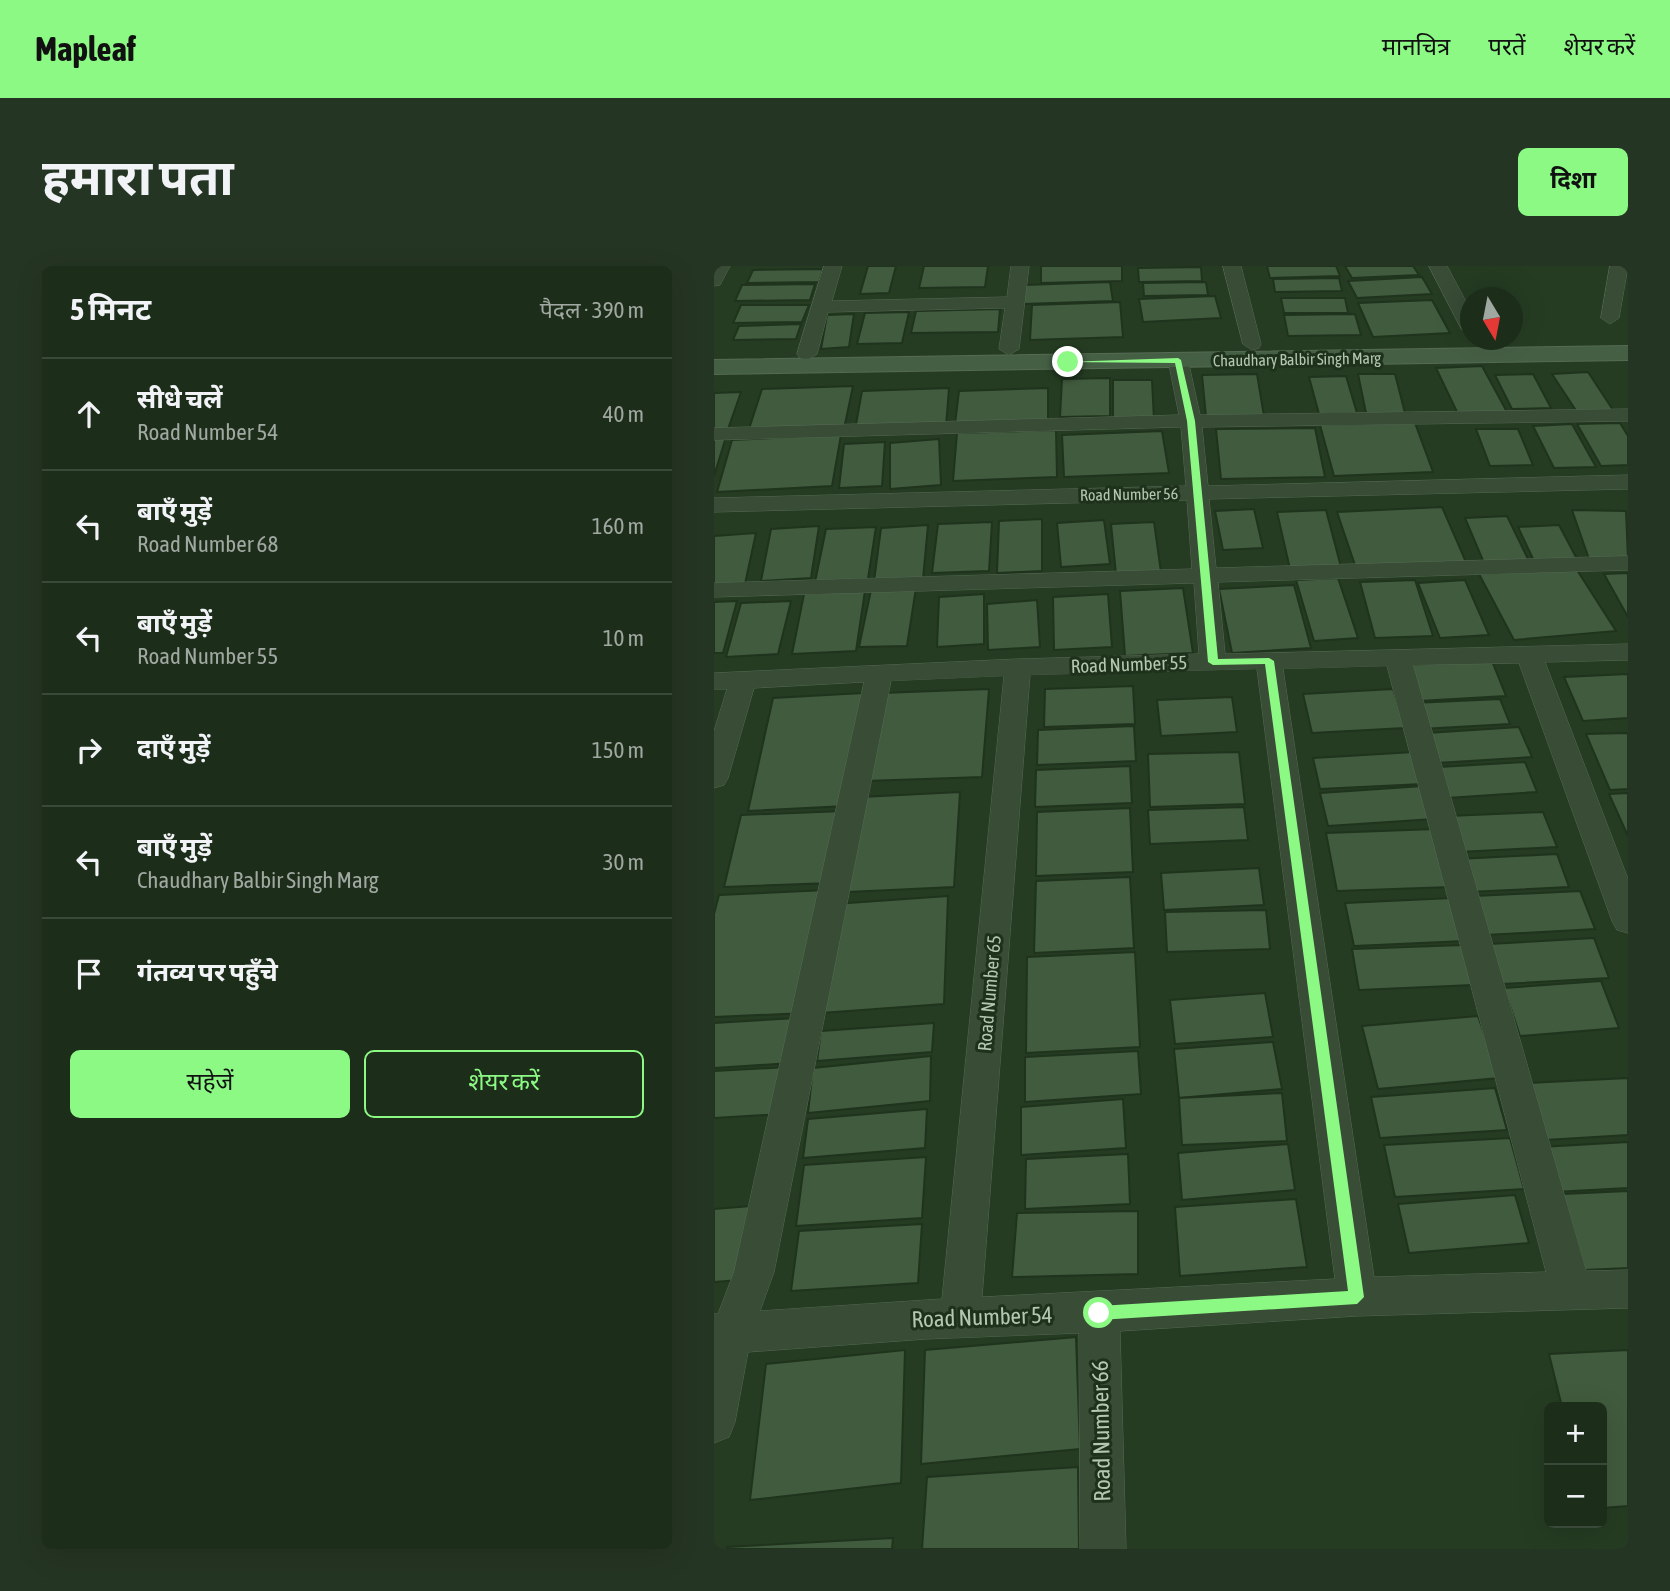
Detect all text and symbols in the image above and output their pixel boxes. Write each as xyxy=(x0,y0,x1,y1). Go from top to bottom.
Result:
text: Mapleaf xyxy=(35,30,136,68)
text: मानचित्र xyxy=(1382,33,1450,60)
text: परतें xyxy=(1488,33,1525,60)
text: शेयर करें xyxy=(1563,33,1635,60)
button: दिशा xyxy=(1518,148,1628,216)
text: हमारा पता xyxy=(42,149,234,205)
north arrow xyxy=(1460,287,1523,350)
text: 5 मिनट xyxy=(70,292,151,326)
text: पैदल · 390 m xyxy=(540,297,644,323)
route end xyxy=(1052,346,1083,377)
street label: Chaudhary Balbir Singh Marg xyxy=(1213,349,1381,370)
text: सीधे चलें xyxy=(137,384,223,414)
icon: ahead xyxy=(70,395,108,433)
text: 40 m xyxy=(603,401,644,427)
text: Road Number 54 xyxy=(137,419,278,445)
street label: Road Number 56 xyxy=(1080,484,1178,504)
text: बाएँ मुड़ें xyxy=(137,496,212,526)
icon: left xyxy=(70,507,108,545)
text: 160 m xyxy=(592,513,644,539)
text: Road Number 68 xyxy=(137,531,278,557)
text: बाएँ मुड़ें xyxy=(137,608,212,638)
icon: left xyxy=(70,619,108,657)
text: 10 m xyxy=(603,625,644,651)
text: Road Number 55 xyxy=(137,643,278,669)
street label: Road Number 55 xyxy=(1070,651,1188,677)
icon: right xyxy=(70,731,108,769)
text: दाएँ मुड़ें xyxy=(137,733,210,763)
text: 150 m xyxy=(592,737,644,763)
text: बाएँ मुड़ें xyxy=(137,832,212,862)
icon: left xyxy=(70,843,108,881)
text: 30 m xyxy=(603,849,644,875)
text: Chaudhary Balbir Singh Marg xyxy=(137,867,379,893)
street label: Road Number 65 xyxy=(973,934,1005,1052)
icon: arrive xyxy=(70,955,108,993)
text: गंतव्य पर पहुँचे xyxy=(137,957,278,987)
button: सहेजें xyxy=(70,1050,350,1118)
button: शेयर करें xyxy=(364,1050,644,1118)
route start xyxy=(1083,1297,1114,1328)
street label: Road Number 54 xyxy=(911,1302,1053,1332)
street label: Road Number 66 xyxy=(1087,1360,1115,1502)
map controls xyxy=(1544,1402,1607,1528)
button: + xyxy=(1544,1402,1607,1465)
button: − xyxy=(1544,1465,1607,1528)

